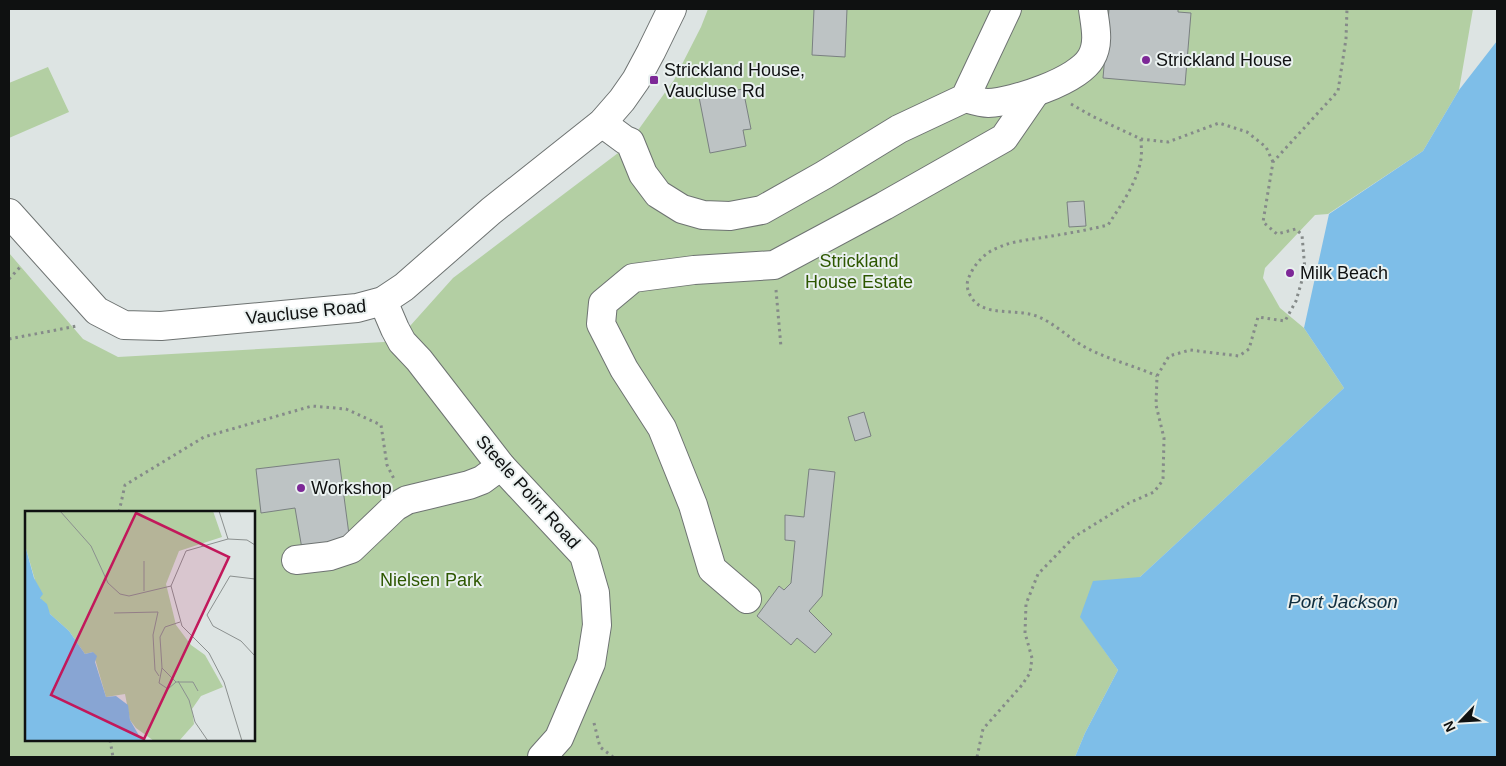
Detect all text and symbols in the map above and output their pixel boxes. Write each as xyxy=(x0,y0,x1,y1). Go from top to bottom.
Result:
place label: Strickland House xyxy=(1156,50,1292,70)
marker: Strickland House xyxy=(1140,54,1152,66)
place label: Strickland House, Vaucluse Rd xyxy=(664,60,805,101)
marker: Strickland House, Vaucluse Rd xyxy=(648,74,660,86)
park label: Strickland House Estate xyxy=(805,251,913,292)
place label: Milk Beach xyxy=(1300,263,1388,283)
marker: Milk Beach xyxy=(1284,267,1296,279)
street label: Vaucluse Road xyxy=(245,296,367,328)
street label: Steele Point Road xyxy=(472,431,584,553)
place label: Workshop xyxy=(311,478,392,498)
marker: Workshop xyxy=(295,482,307,494)
inset map xyxy=(25,511,255,741)
park label: Nielsen Park xyxy=(380,570,483,590)
water label: Port Jackson xyxy=(1288,591,1398,612)
north arrow xyxy=(1436,696,1486,746)
text: N xyxy=(1440,719,1459,734)

